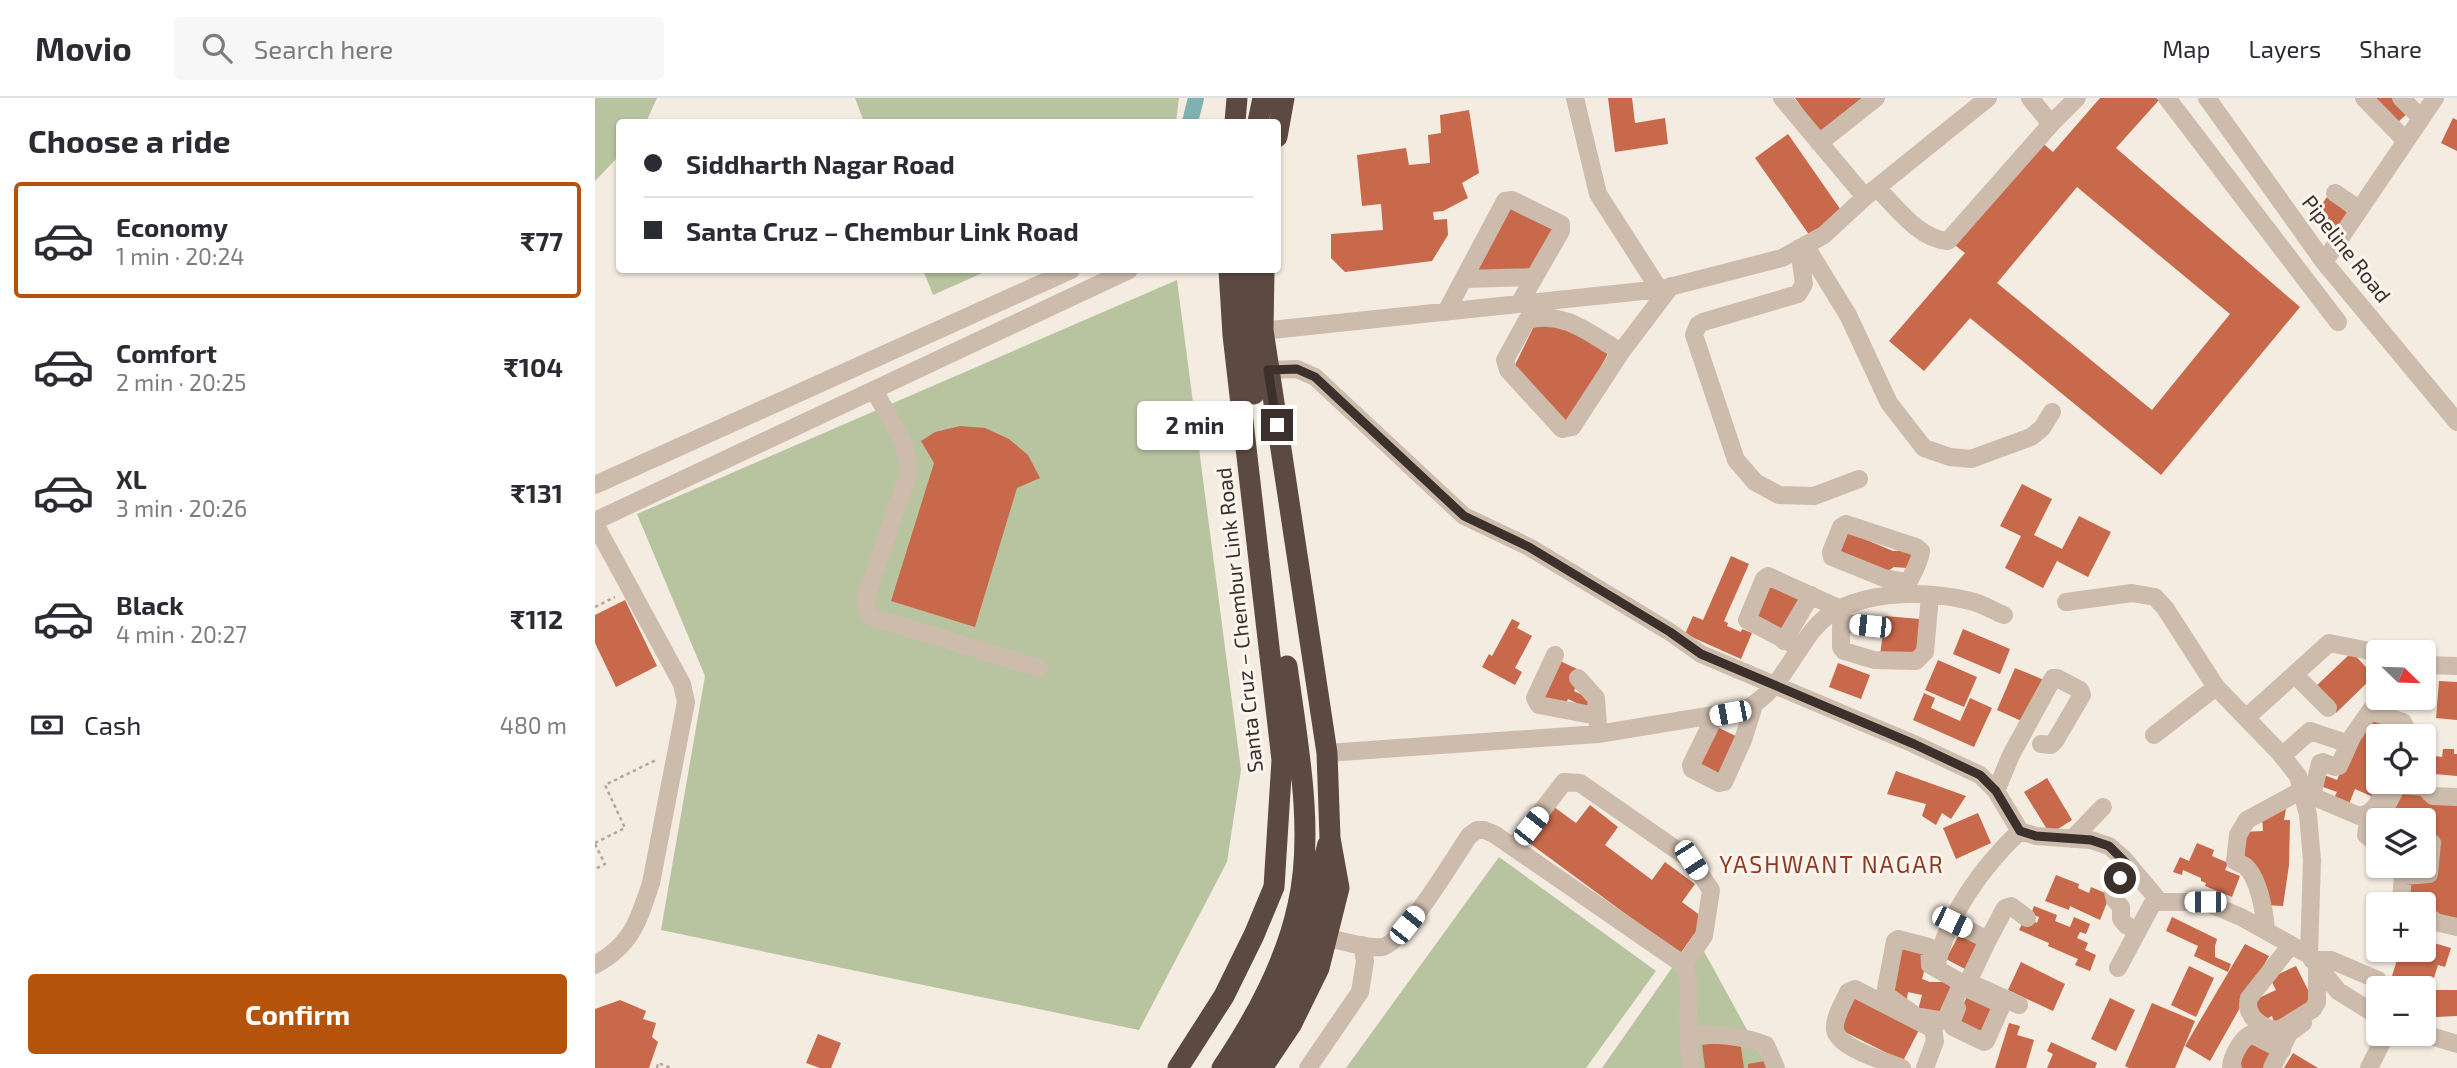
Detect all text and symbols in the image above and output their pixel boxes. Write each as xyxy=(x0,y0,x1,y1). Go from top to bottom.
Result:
search box xyxy=(174,17,664,80)
text: Movio xyxy=(35,28,132,68)
icon: search xyxy=(198,29,236,67)
text: Search here xyxy=(254,33,393,64)
text: Map xyxy=(2162,34,2210,63)
text: Layers xyxy=(2248,34,2321,63)
text: Share xyxy=(2359,34,2422,63)
text: Choose a ride xyxy=(28,121,231,159)
text: Siddharth Nagar Road xyxy=(686,148,955,179)
street label: Pipeline Road xyxy=(2298,190,2397,307)
icon: car xyxy=(32,209,95,272)
text: Economy xyxy=(116,211,228,242)
text: Santa Cruz – Chembur Link Road xyxy=(686,215,1079,246)
text: ₹77 xyxy=(520,225,563,256)
text: 1 min · 20:24 xyxy=(116,242,244,270)
icon: car xyxy=(32,335,95,398)
text: Comfort xyxy=(116,337,217,368)
text: ₹104 xyxy=(503,351,563,382)
text: 2 min · 20:25 xyxy=(116,368,246,396)
callout: 2 min xyxy=(1137,400,1253,450)
route end xyxy=(1261,409,1293,441)
text: 2 min xyxy=(1166,411,1224,439)
icon: car xyxy=(32,461,95,524)
text: XL xyxy=(116,463,147,494)
street label: Santa Cruz – Chembur Link Road xyxy=(1210,466,1267,774)
text: ₹131 xyxy=(510,477,563,508)
text: 3 min · 20:26 xyxy=(116,494,247,522)
icon: car xyxy=(32,587,95,650)
text: Black xyxy=(116,589,184,620)
text: ₹112 xyxy=(510,603,563,634)
car xyxy=(1849,613,1892,639)
text: 4 min · 20:27 xyxy=(116,620,247,648)
north arrow xyxy=(2366,640,2436,710)
map controls xyxy=(2366,640,2436,1046)
car xyxy=(1708,699,1753,727)
icon: cash xyxy=(28,706,66,744)
text: Cash xyxy=(84,709,141,740)
text: 480 m xyxy=(500,711,567,739)
button: locate xyxy=(2366,724,2436,794)
car xyxy=(1510,803,1553,849)
button: layers xyxy=(2366,808,2436,878)
car xyxy=(1671,837,1712,883)
district label: YASHWANT NAGAR xyxy=(1719,850,1945,878)
route start xyxy=(2104,862,2136,894)
car xyxy=(2185,892,2227,913)
button: + xyxy=(2366,892,2436,962)
car xyxy=(1386,902,1429,948)
car xyxy=(1929,903,1976,941)
button: Confirm xyxy=(28,974,567,1054)
button: − xyxy=(2366,976,2436,1046)

